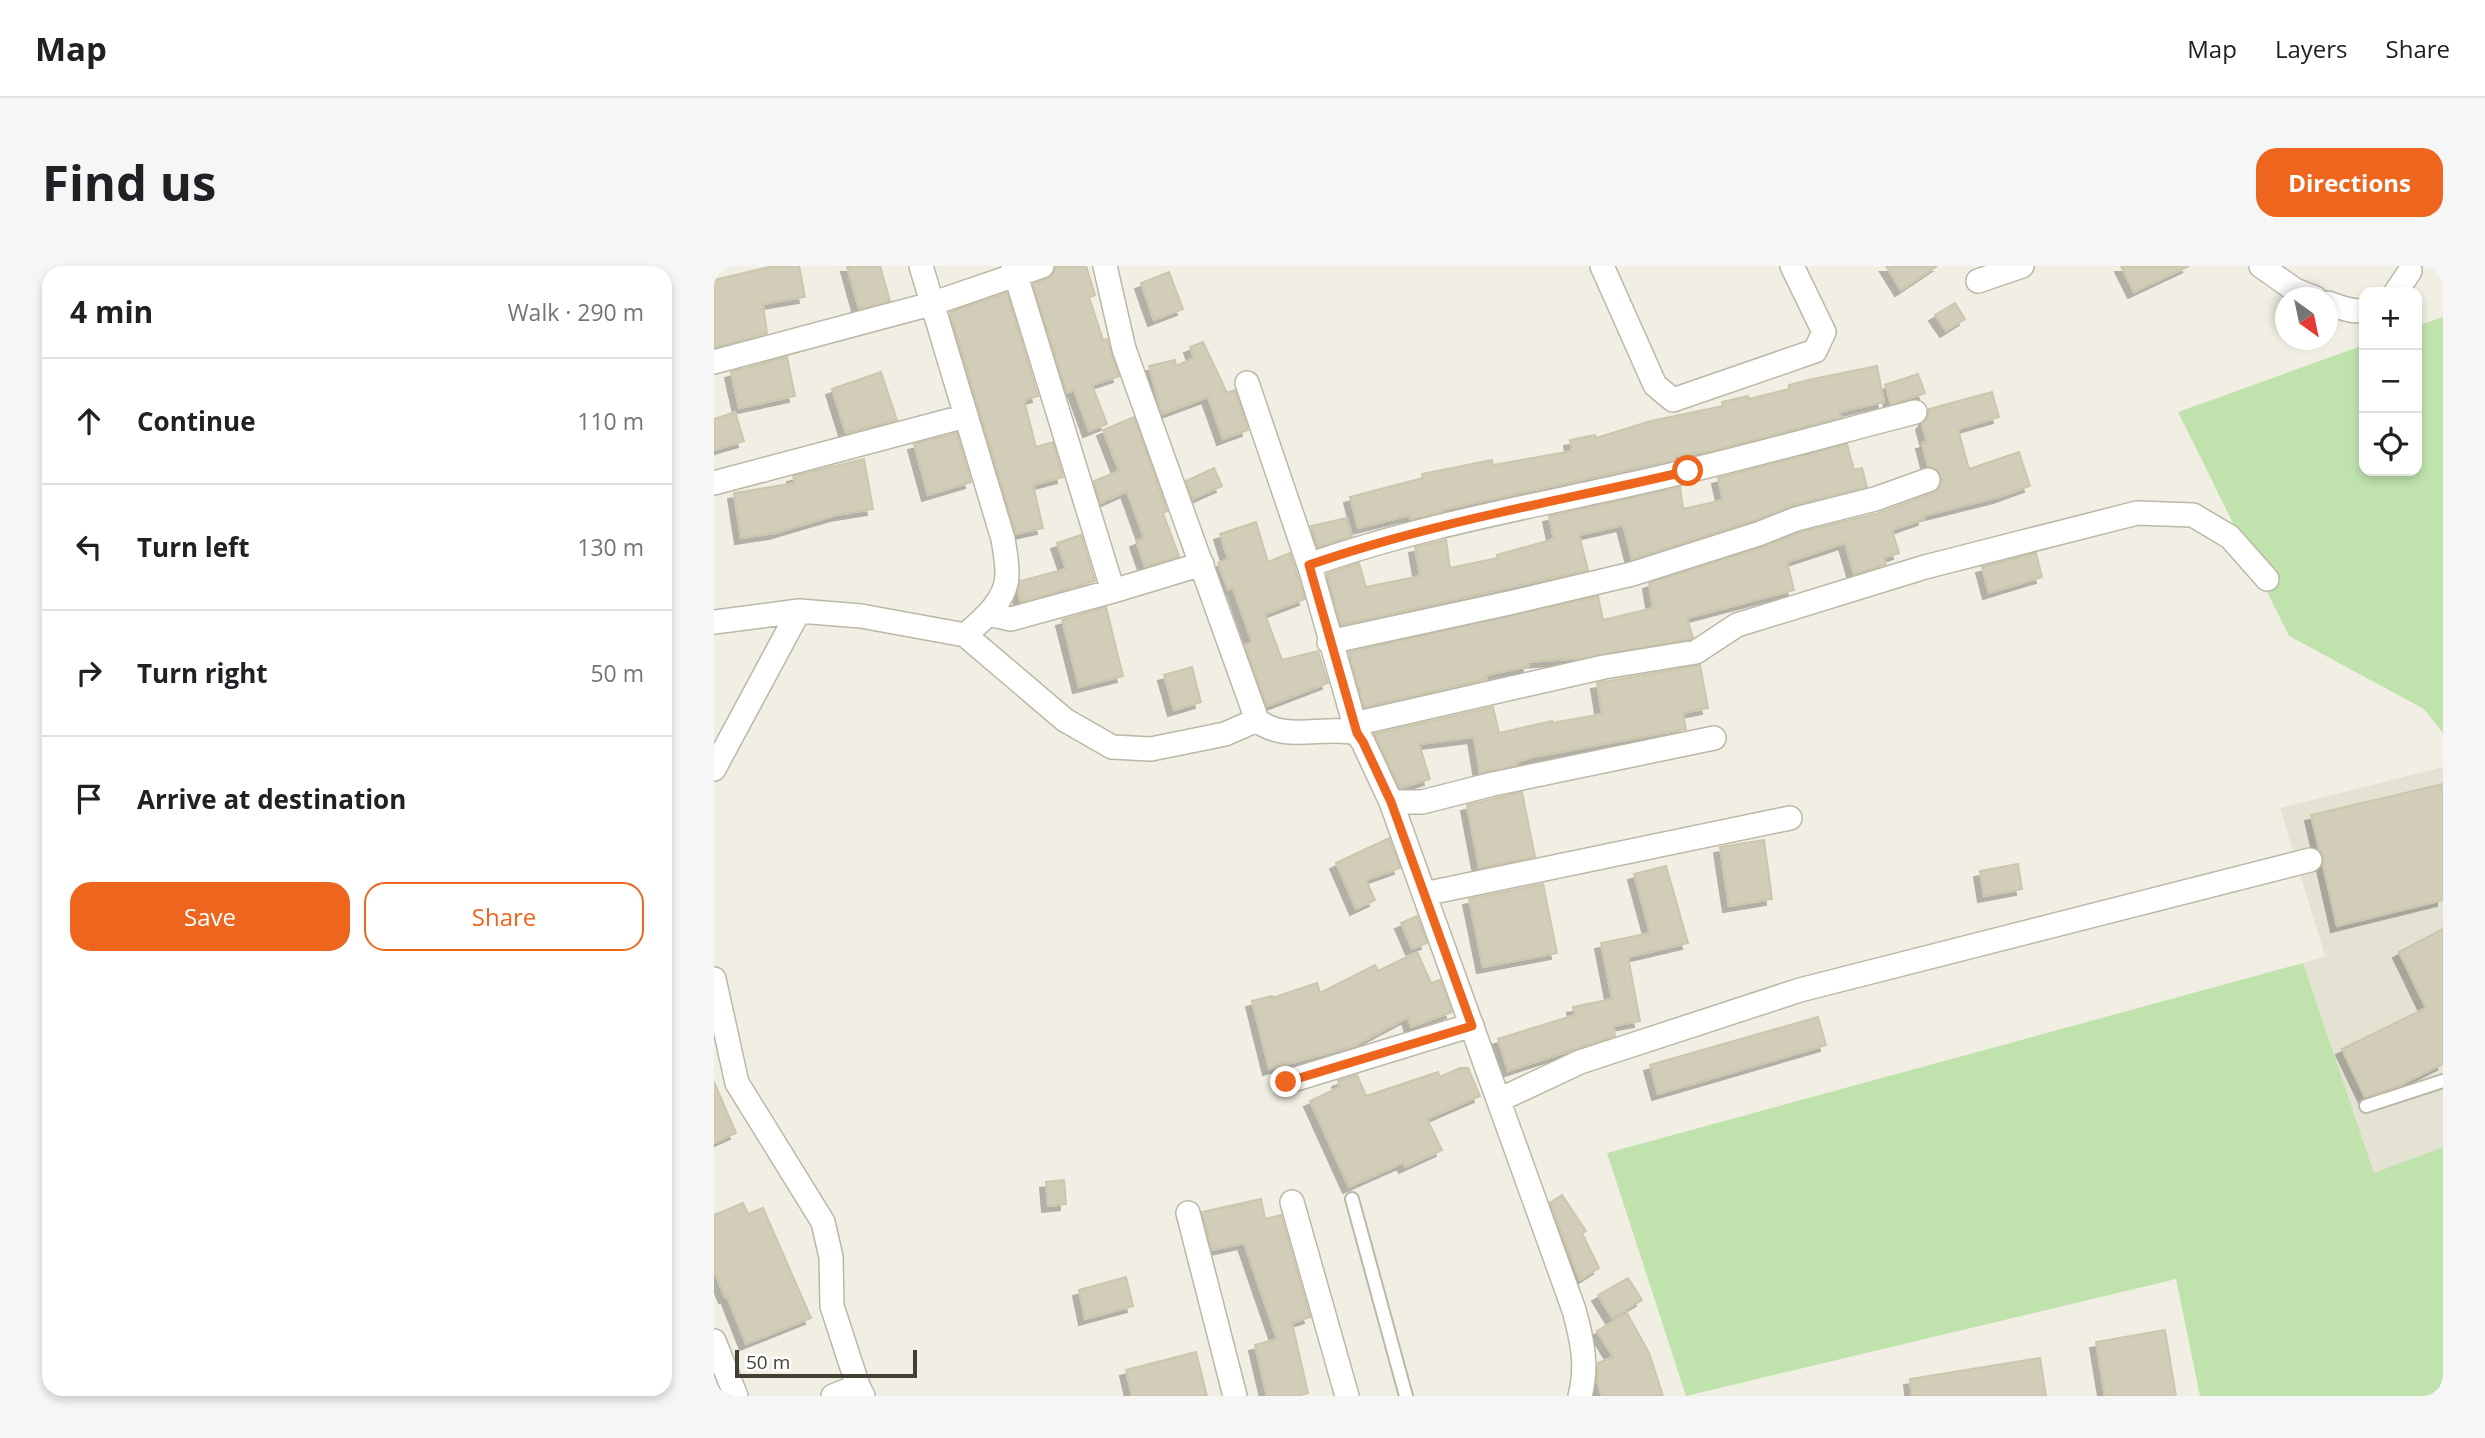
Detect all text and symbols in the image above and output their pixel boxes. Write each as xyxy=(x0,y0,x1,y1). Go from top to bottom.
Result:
text: Map xyxy=(35,26,107,71)
text: Map xyxy=(2187,32,2237,65)
text: Layers xyxy=(2275,32,2348,65)
text: Share xyxy=(2386,32,2450,65)
button: Directions xyxy=(2256,148,2443,217)
text: Find us xyxy=(42,149,216,215)
north arrow xyxy=(2275,287,2338,350)
map controls xyxy=(2359,287,2422,476)
button: + xyxy=(2359,287,2422,350)
text: 4 min xyxy=(70,291,153,332)
text: Walk · 290 m xyxy=(507,296,644,328)
button: − xyxy=(2359,350,2422,413)
icon: ahead xyxy=(70,402,108,440)
text: Continue xyxy=(137,403,256,439)
text: 110 m xyxy=(577,405,644,437)
button: locate xyxy=(2359,413,2422,476)
route start xyxy=(1672,455,1703,486)
icon: left xyxy=(70,528,108,566)
text: Turn left xyxy=(137,529,249,565)
text: 130 m xyxy=(577,531,644,563)
icon: right xyxy=(70,654,108,692)
text: Turn right xyxy=(137,655,268,691)
text: 50 m xyxy=(590,657,644,689)
icon: arrive xyxy=(70,780,108,818)
text: Arrive at destination xyxy=(137,781,406,817)
button: Save xyxy=(70,882,350,951)
button: Share xyxy=(364,882,644,951)
route end xyxy=(1270,1066,1301,1097)
scale bar xyxy=(735,1347,917,1379)
text: 50 m xyxy=(746,1349,790,1375)

